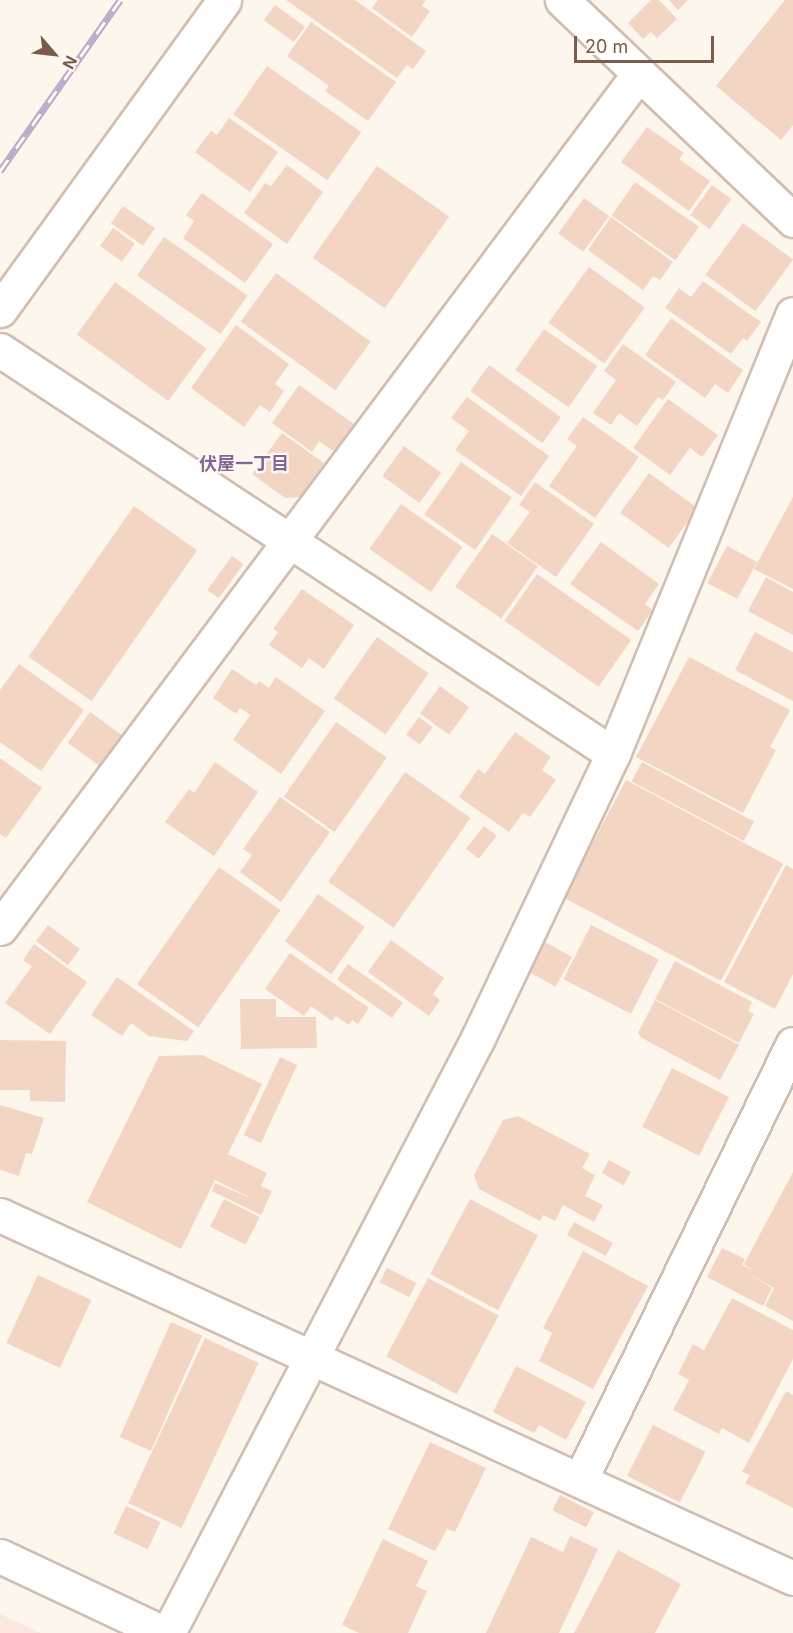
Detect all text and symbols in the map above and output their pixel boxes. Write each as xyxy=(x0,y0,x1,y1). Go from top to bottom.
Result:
north arrow xyxy=(24,24,84,84)
scale bar xyxy=(577,24,716,62)
text: 20 m xyxy=(585,36,628,57)
text: N xyxy=(58,52,82,73)
district label: 伏屋一丁目 xyxy=(199,453,289,475)

